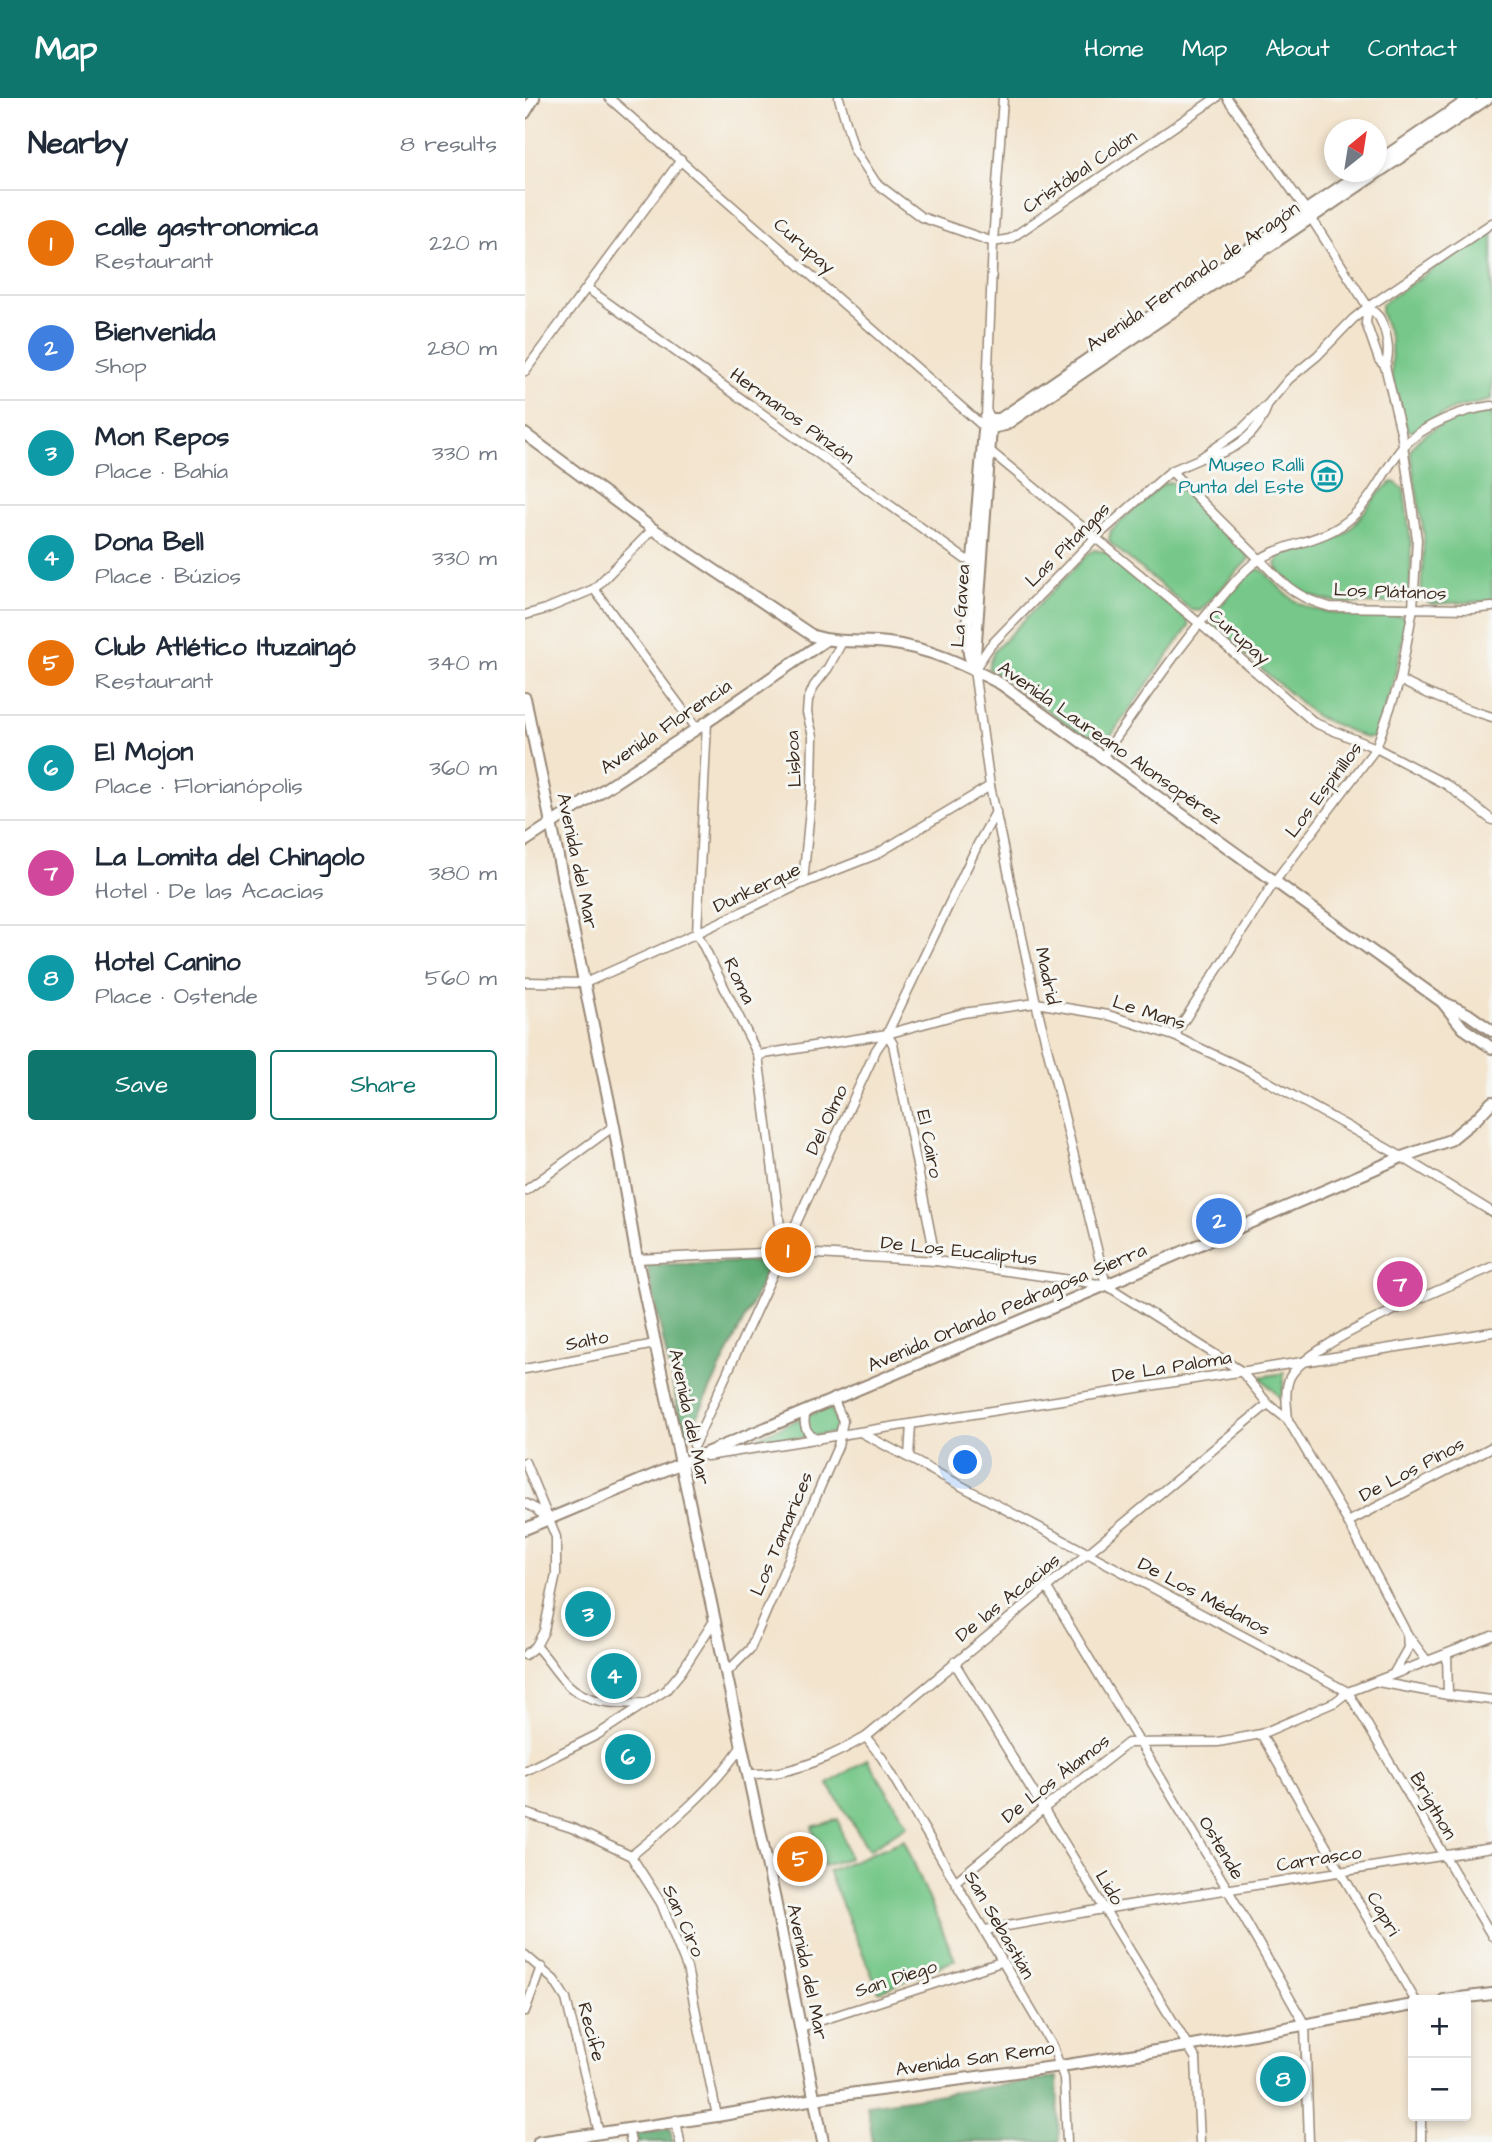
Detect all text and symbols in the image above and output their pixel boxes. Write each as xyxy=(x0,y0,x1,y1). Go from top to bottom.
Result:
text: Map xyxy=(35,26,97,72)
text: Home xyxy=(1084,32,1144,66)
text: Map xyxy=(1182,32,1227,66)
text: About xyxy=(1265,32,1330,66)
text: Contact xyxy=(1368,32,1457,66)
north arrow xyxy=(1324,119,1387,182)
text: Nearby xyxy=(28,123,128,165)
street label: Cristóbal Colón xyxy=(1017,124,1143,220)
text: 8 results xyxy=(400,128,497,160)
street label: Avenida Fernando de Aragón xyxy=(1081,195,1306,360)
text: calle gastronomica xyxy=(95,209,318,245)
street label: Curupay xyxy=(767,212,841,282)
text: 1 xyxy=(50,227,52,259)
text: 220 m xyxy=(429,227,497,259)
text: Restaurant xyxy=(95,245,213,277)
text: Bienvenida xyxy=(95,314,216,350)
text: 2 xyxy=(44,332,58,364)
text: 280 m xyxy=(427,332,497,364)
text: Shop xyxy=(95,350,147,382)
street label: Hermanos Pinzón xyxy=(724,362,860,470)
text: Mon Repos xyxy=(95,419,229,455)
text: 3 xyxy=(45,437,57,469)
text: 330 m xyxy=(432,437,497,469)
place label: Museo Ralli Punta del Este xyxy=(1178,452,1304,501)
text: Place · Bahía xyxy=(95,455,228,487)
museum icon: Museo Ralli Punta del Este xyxy=(1310,459,1344,493)
street label: Las Pitangas xyxy=(1019,496,1117,594)
text: Dona Bell xyxy=(95,524,204,560)
text: 4 xyxy=(43,542,59,574)
text: 330 m xyxy=(432,542,497,574)
text: Place · Búzios xyxy=(95,560,241,592)
street label: La Gavea xyxy=(945,563,977,648)
street label: Los Plátanos xyxy=(1333,577,1447,607)
street label: Curupay xyxy=(1202,603,1276,673)
text: Club Atlético Ituzaingó xyxy=(95,629,356,665)
text: 5 xyxy=(43,647,59,679)
text: 340 m xyxy=(428,647,497,679)
street label: Avenida Laureano Alonsopérez xyxy=(992,655,1228,832)
text: Restaurant xyxy=(95,665,213,697)
street label: Avenida Florencia xyxy=(595,673,737,781)
street label: Lisboa xyxy=(779,730,809,788)
text: El Mojon xyxy=(95,734,193,770)
street label: Los Espinillos xyxy=(1279,736,1369,844)
text: 6 xyxy=(44,752,58,784)
text: 360 m xyxy=(429,752,497,784)
text: Place · Florianópolis xyxy=(95,770,303,802)
street label: Avenida del Mar xyxy=(549,791,605,932)
text: La Lomita del Chingolo xyxy=(95,839,364,875)
street label: Dunkerque xyxy=(709,856,805,920)
text: 7 xyxy=(44,857,58,889)
text: 380 m xyxy=(429,857,497,889)
text: Hotel · De las Acacias xyxy=(95,875,324,907)
text: Hotel Canino xyxy=(95,944,241,980)
street label: Madrid xyxy=(1028,945,1066,1008)
street label: Roma xyxy=(716,953,762,1009)
text: 8 xyxy=(44,962,58,994)
text: 560 m xyxy=(425,962,497,994)
text: Place · Ostende xyxy=(95,980,258,1012)
street label: Le Mans xyxy=(1109,989,1189,1037)
button: Save xyxy=(28,1050,256,1120)
button: Share xyxy=(270,1050,497,1120)
street label: Del Olmo xyxy=(799,1080,855,1159)
street label: El Cairo xyxy=(909,1108,949,1181)
pin: 2 xyxy=(1196,1195,1242,1247)
pin: 1 xyxy=(765,1224,811,1276)
street label: De Los Eucaliptus xyxy=(879,1229,1039,1273)
street label: Avenida Orlando Pedragosa Sierra xyxy=(863,1237,1151,1380)
pin: 7 xyxy=(1377,1258,1423,1310)
street label: Salto xyxy=(563,1324,611,1358)
street label: De La Paloma xyxy=(1110,1344,1234,1390)
street label: Avenida del Mar xyxy=(661,1347,717,1488)
street label: De Los Pinos xyxy=(1354,1431,1470,1509)
your location xyxy=(948,1445,982,1479)
street label: Los Tamarices xyxy=(744,1468,820,1600)
street label: De las Acacias xyxy=(950,1547,1066,1649)
street label: De Los Médanos xyxy=(1133,1551,1275,1643)
pin: 3 xyxy=(565,1588,611,1640)
pin: 4 xyxy=(591,1650,637,1702)
street label: De Los Álamos xyxy=(996,1728,1116,1830)
pin: 6 xyxy=(605,1731,651,1783)
street label: Brigthon xyxy=(1402,1767,1463,1845)
street label: Ostende xyxy=(1191,1811,1251,1885)
pin: 5 xyxy=(777,1833,823,1885)
street label: Carrasco xyxy=(1274,1839,1364,1879)
street label: Lido xyxy=(1088,1865,1130,1911)
street label: San Sebastián xyxy=(957,1866,1041,1984)
street label: San Ciro xyxy=(655,1881,711,1962)
street label: Capri xyxy=(1360,1887,1407,1941)
street label: Avenida del Mar xyxy=(779,1902,835,2043)
street label: San Diego xyxy=(851,1953,941,2006)
map controls xyxy=(1408,1995,1471,2121)
button: + xyxy=(1408,1995,1471,2058)
street label: Recife xyxy=(570,1999,612,2065)
street label: Avenida San Remo xyxy=(894,2034,1056,2084)
pin: 8 xyxy=(1260,2053,1306,2105)
button: − xyxy=(1408,2058,1471,2121)

